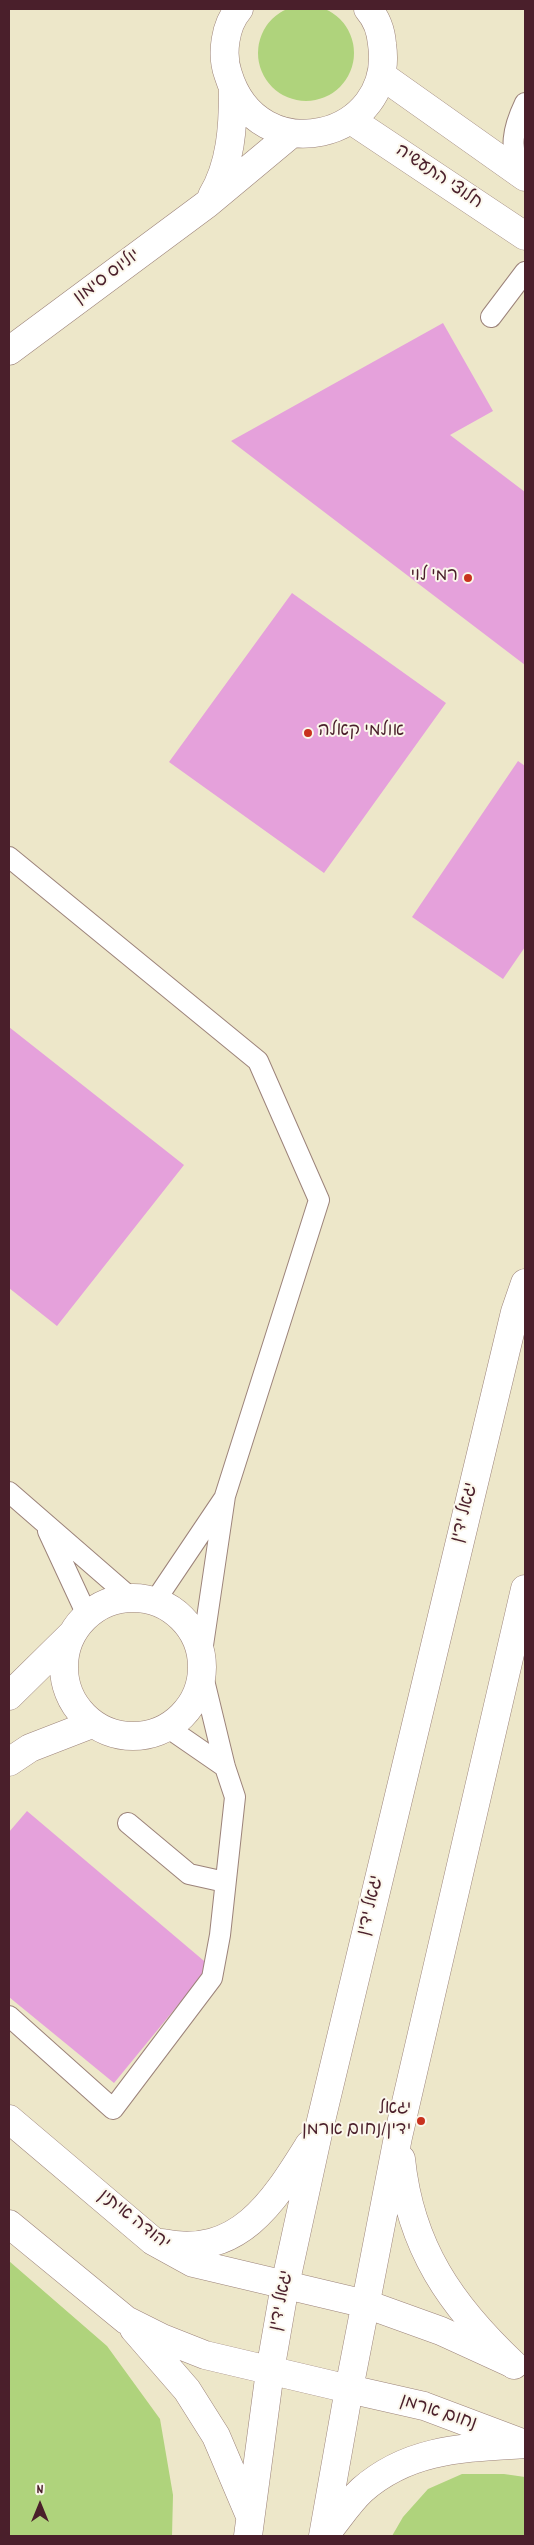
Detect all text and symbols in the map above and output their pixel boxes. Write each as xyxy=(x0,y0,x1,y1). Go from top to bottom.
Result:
street label: חלוצי התעשיה xyxy=(390,141,486,215)
street label: יוליוס סימון xyxy=(71,246,145,310)
place label: רמי לוי xyxy=(411,567,458,589)
marker: רמי לוי xyxy=(462,572,474,584)
place label: אולמי קאלה xyxy=(318,722,404,744)
marker: אולמי קאלה xyxy=(302,727,314,739)
street label: יגאל ידין xyxy=(448,1481,484,1545)
street label: יגאל ידין xyxy=(355,1874,389,1938)
place label: יגאל ידין/נחום ארמן xyxy=(302,2100,411,2142)
marker: יגאל ידין/נחום ארמן xyxy=(415,2115,427,2127)
street label: יהודה איתין xyxy=(93,2186,173,2256)
street label: יגאל ידין xyxy=(267,2269,299,2333)
street label: נחום ארמן xyxy=(397,2391,479,2437)
north arrow xyxy=(15,2480,65,2530)
text: N xyxy=(37,2480,43,2500)

